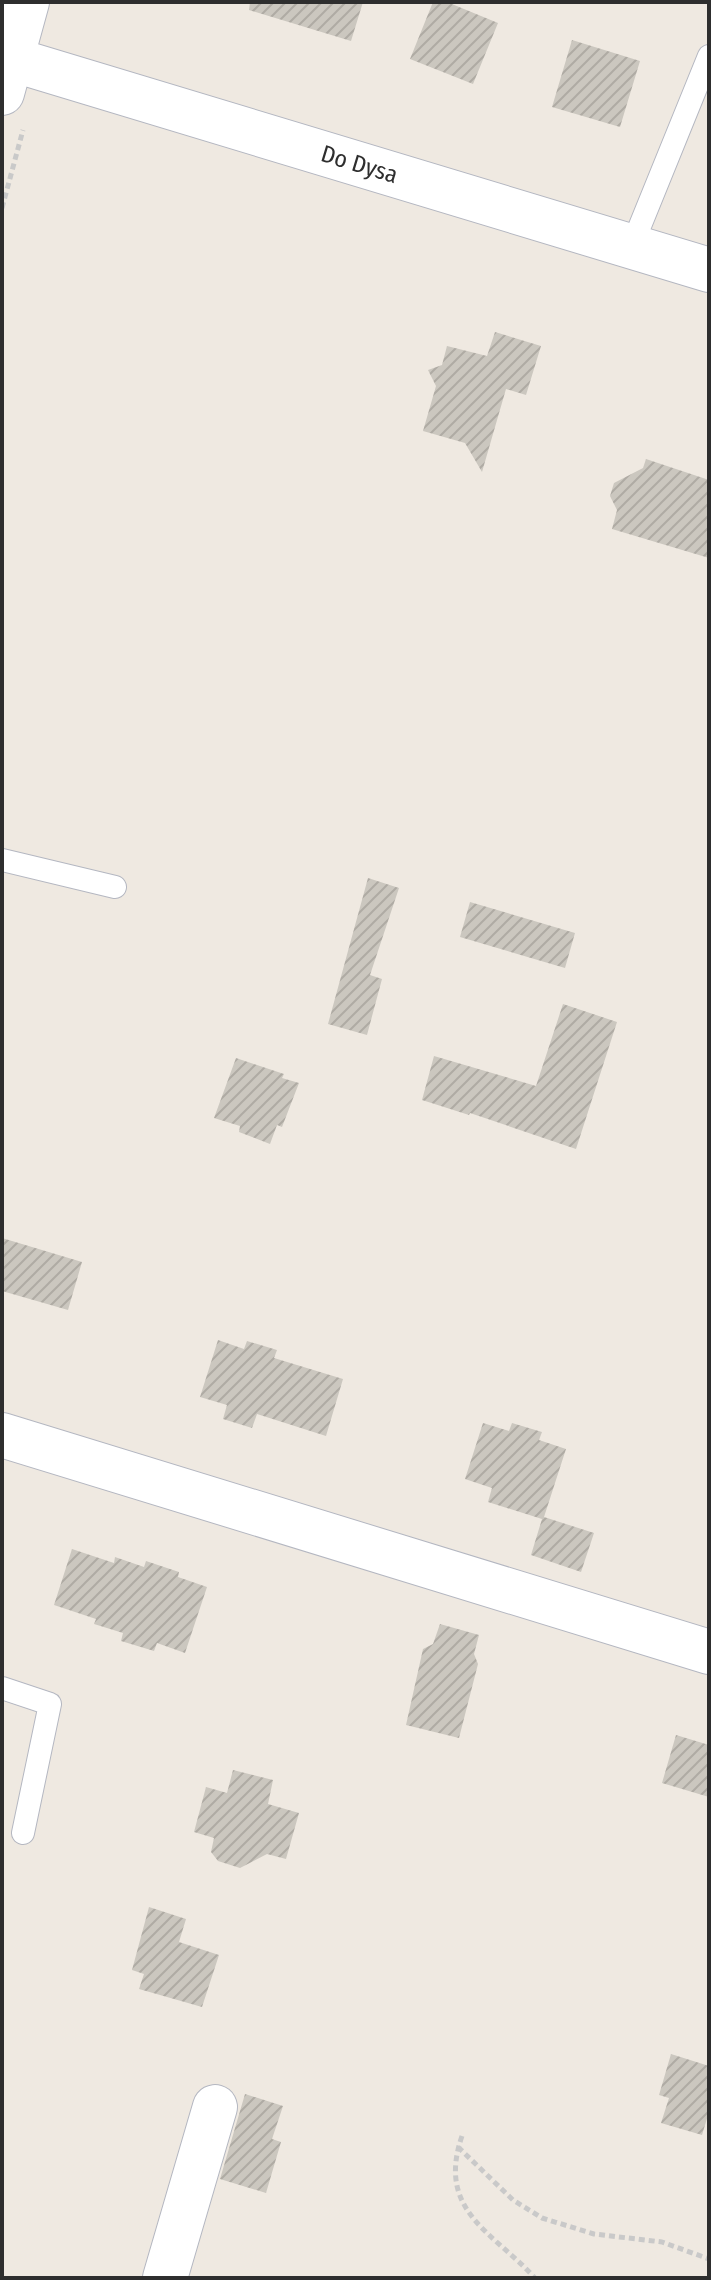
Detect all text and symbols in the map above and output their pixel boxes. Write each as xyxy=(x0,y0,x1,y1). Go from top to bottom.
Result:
street label: Do Dysa xyxy=(318,140,401,189)

